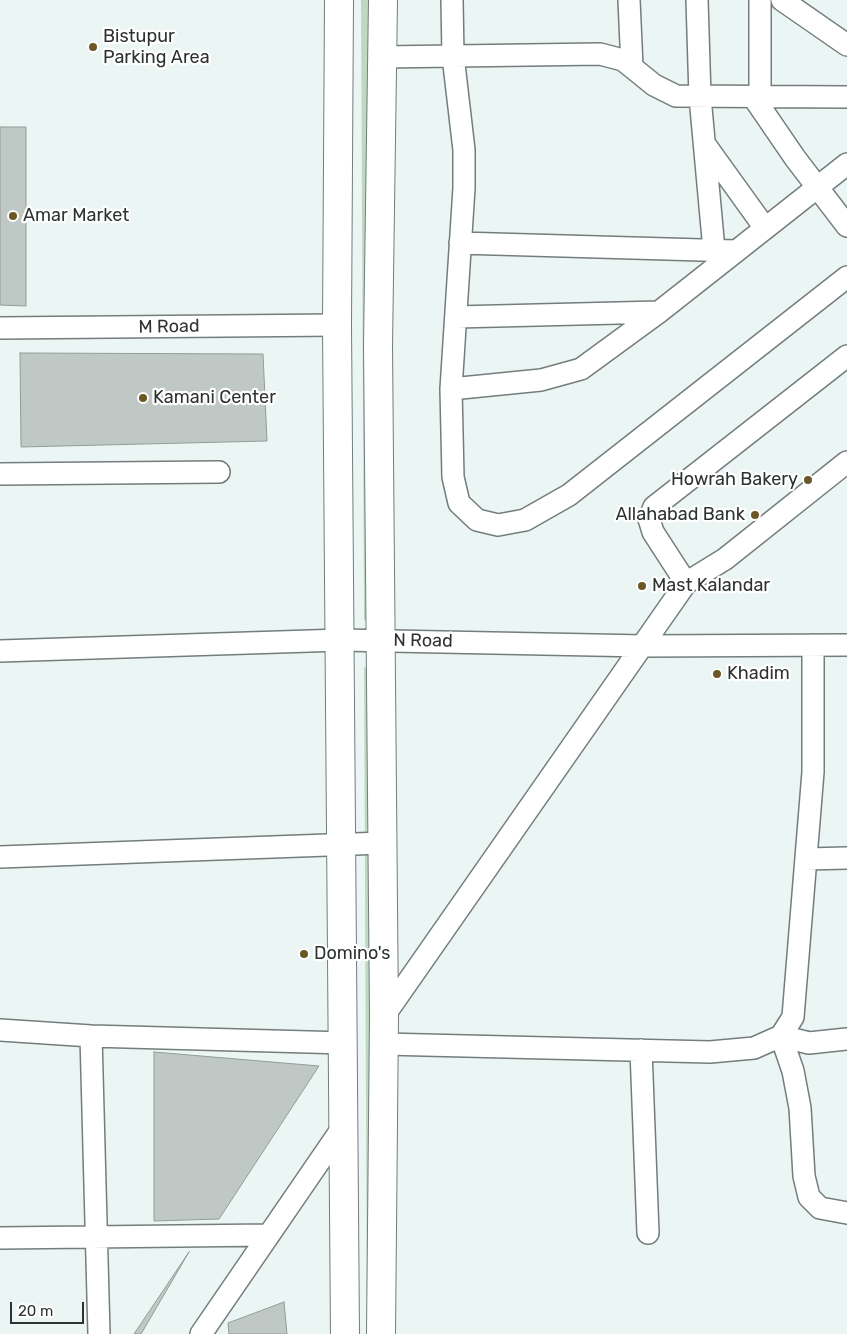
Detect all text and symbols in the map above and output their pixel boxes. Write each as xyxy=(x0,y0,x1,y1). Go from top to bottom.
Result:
place label: Bistupur Parking Area xyxy=(103,26,210,68)
marker: Bistupur Parking Area xyxy=(87,41,99,53)
place label: Amar Market xyxy=(23,205,129,227)
marker: Amar Market xyxy=(7,210,19,222)
street label: M Road xyxy=(138,316,200,338)
place label: Kamani Center xyxy=(153,387,276,409)
marker: Kamani Center xyxy=(137,392,149,404)
place label: Howrah Bakery xyxy=(671,469,798,491)
marker: Howrah Bakery xyxy=(802,474,814,486)
place label: Allahabad Bank xyxy=(615,504,745,526)
marker: Allahabad Bank xyxy=(749,509,761,521)
place label: Mast Kalandar xyxy=(652,575,770,597)
marker: Mast Kalandar xyxy=(636,580,648,592)
street label: N Road xyxy=(393,630,453,652)
place label: Khadim xyxy=(727,663,790,685)
marker: Khadim xyxy=(711,668,723,680)
place label: Domino's xyxy=(314,943,391,965)
marker: Domino's xyxy=(298,948,310,960)
scale bar xyxy=(12,1292,86,1324)
text: 20 m xyxy=(18,1302,53,1320)

